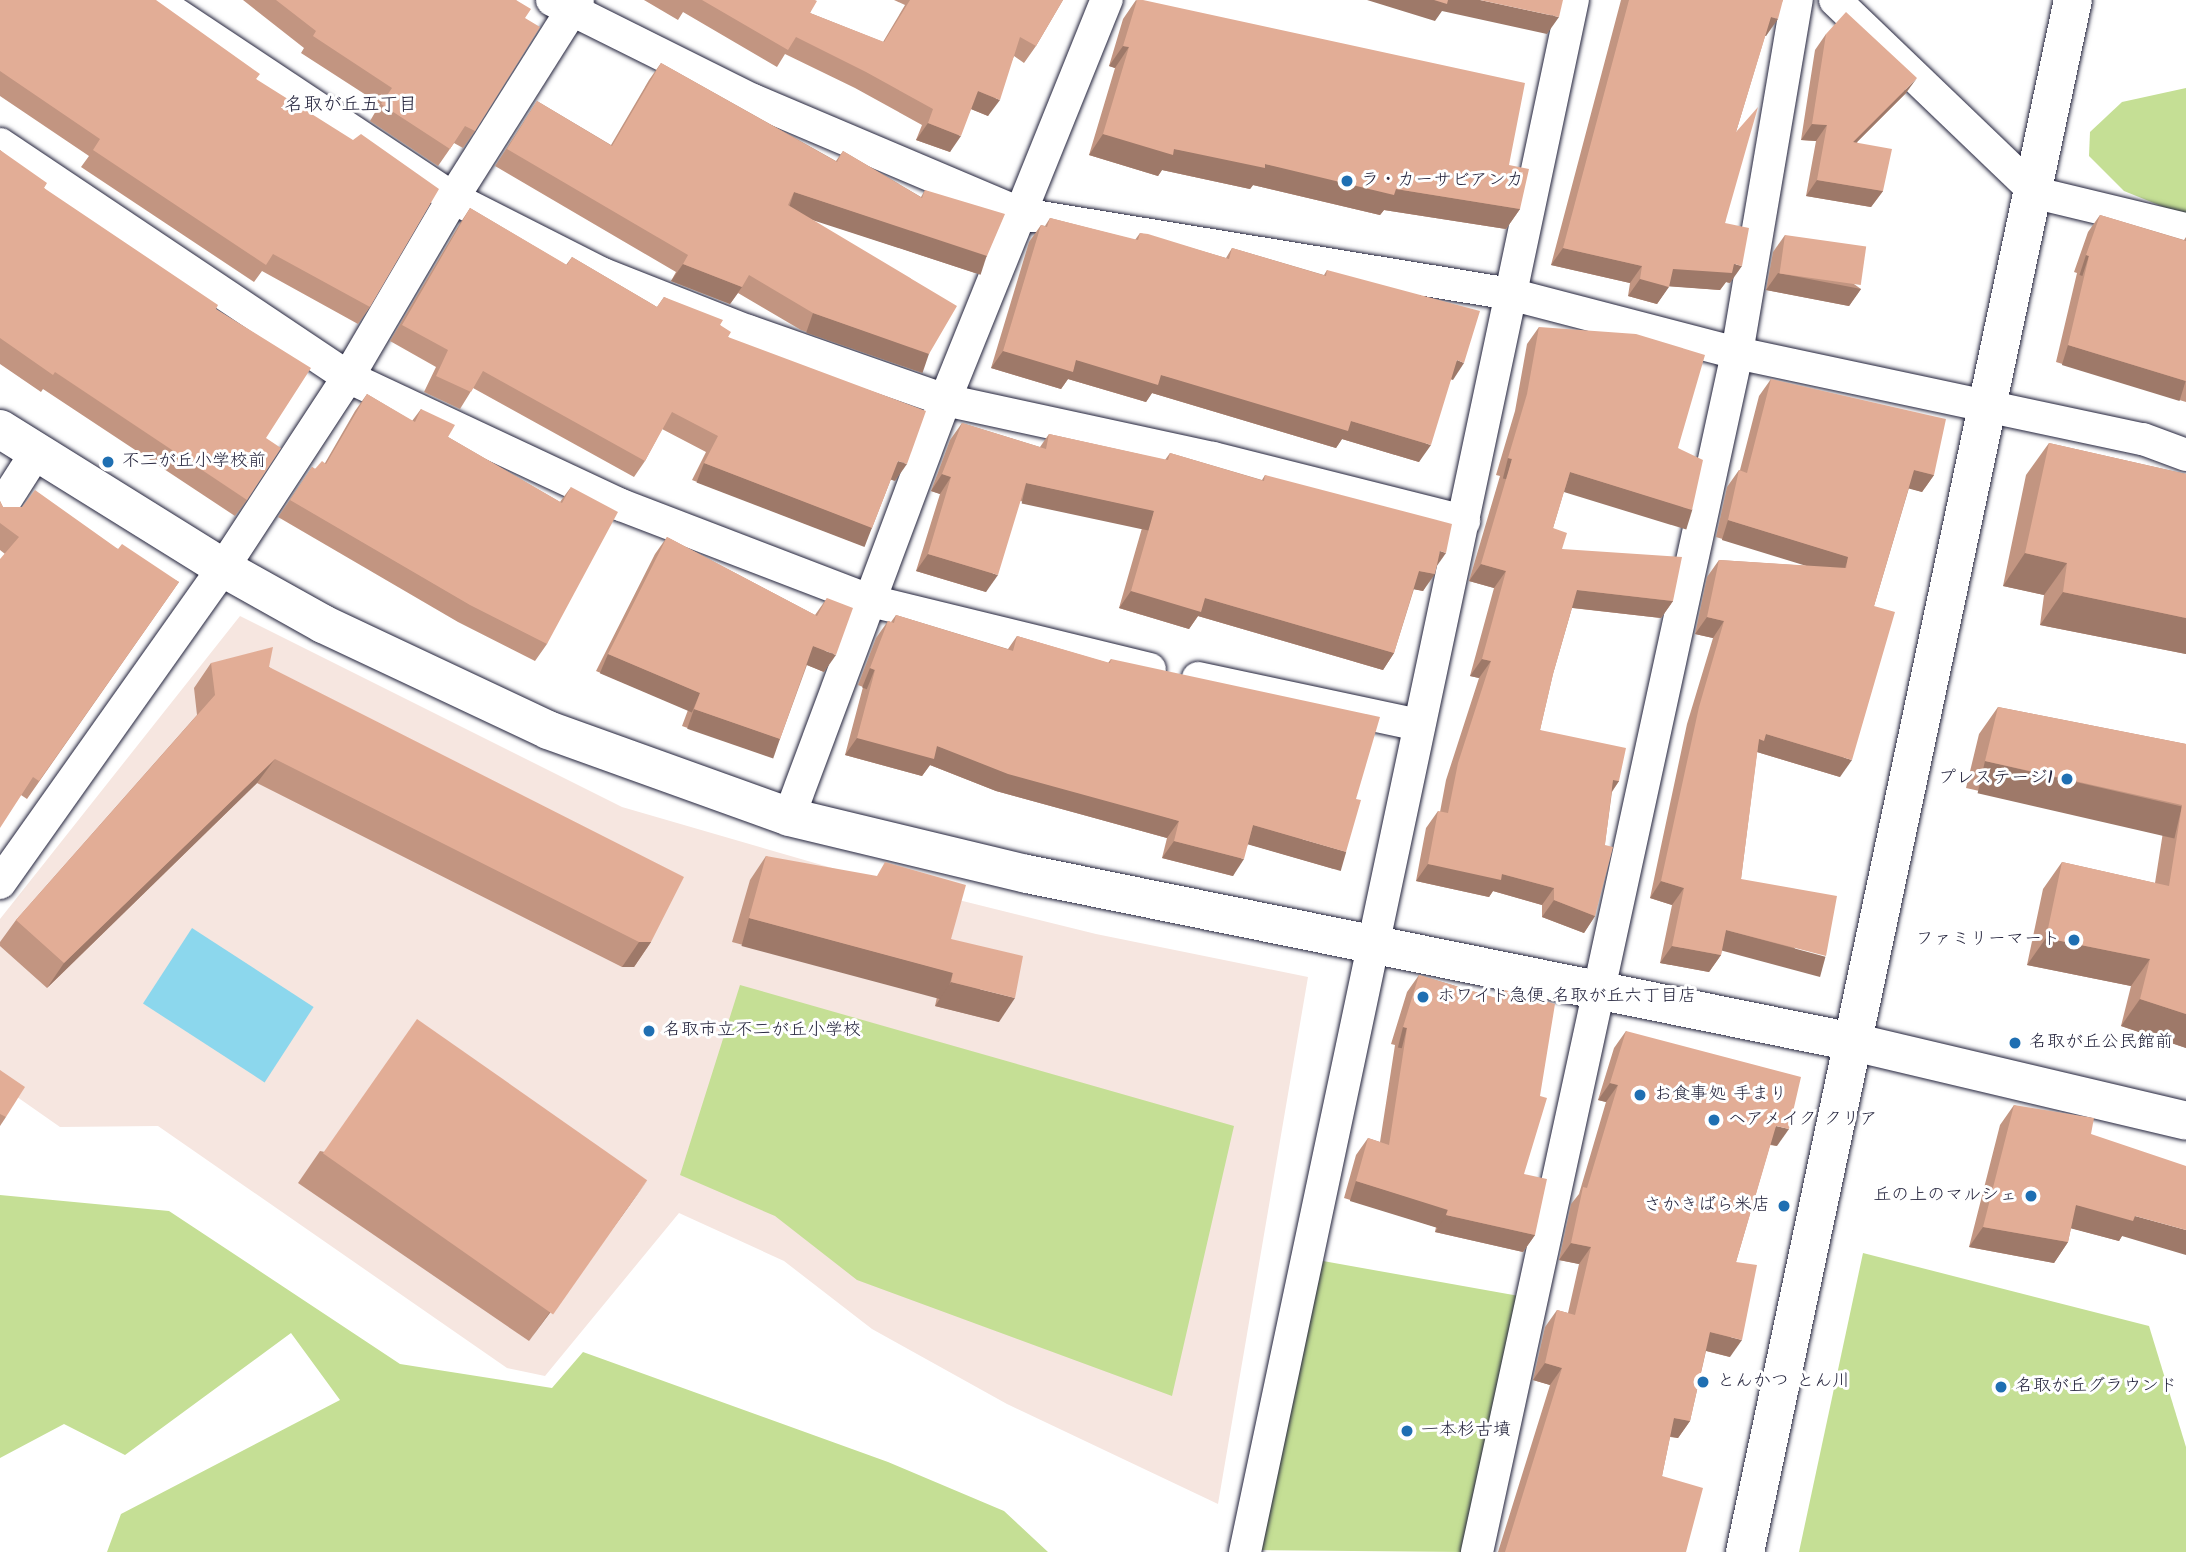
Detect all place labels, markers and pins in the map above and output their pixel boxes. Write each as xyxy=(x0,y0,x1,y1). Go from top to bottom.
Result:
place label: ラ・カーサビアンカ xyxy=(1361,170,1523,192)
marker: ラ・カーサビアンカ xyxy=(1339,173,1355,189)
place label: 不二が丘小学校前 xyxy=(122,451,266,473)
marker: 不二が丘小学校前 xyxy=(100,454,116,470)
place label: プレステージ1 xyxy=(1939,768,2053,790)
marker: プレステージ1 xyxy=(2059,771,2075,787)
place label: ファミリーマート xyxy=(1916,929,2060,951)
marker: ファミリーマート xyxy=(2066,932,2082,948)
place label: ホワイト急便 名取が丘六丁目店 xyxy=(1437,986,1696,1008)
marker: ホワイト急便 名取が丘六丁目店 xyxy=(1415,989,1431,1005)
place label: 名取市立不二が丘小学校 xyxy=(663,1020,861,1042)
marker: 名取市立不二が丘小学校 xyxy=(641,1023,657,1039)
place label: 名取が丘公民館前 xyxy=(2029,1032,2173,1054)
marker: 名取が丘公民館前 xyxy=(2007,1035,2023,1051)
place label: お食事処 手まり xyxy=(1654,1084,1787,1106)
marker: お食事処 手まり xyxy=(1632,1087,1648,1103)
place label: ヘアメイク クリア xyxy=(1728,1109,1879,1131)
marker: ヘアメイク クリア xyxy=(1706,1112,1722,1128)
place label: 丘の上のマルシェ xyxy=(1873,1185,2017,1207)
marker: 丘の上のマルシェ xyxy=(2023,1188,2039,1204)
place label: さかきばら米店 xyxy=(1644,1195,1770,1217)
marker: さかきばら米店 xyxy=(1776,1198,1792,1214)
place label: とんかつ とん川 xyxy=(1717,1371,1850,1393)
marker: とんかつ とん川 xyxy=(1695,1374,1711,1390)
place label: 名取が丘グラウンド xyxy=(2015,1376,2177,1398)
marker: 名取が丘グラウンド xyxy=(1993,1379,2009,1395)
place label: 一本杉古墳 xyxy=(1421,1420,1511,1442)
marker: 一本杉古墳 xyxy=(1399,1423,1415,1439)

